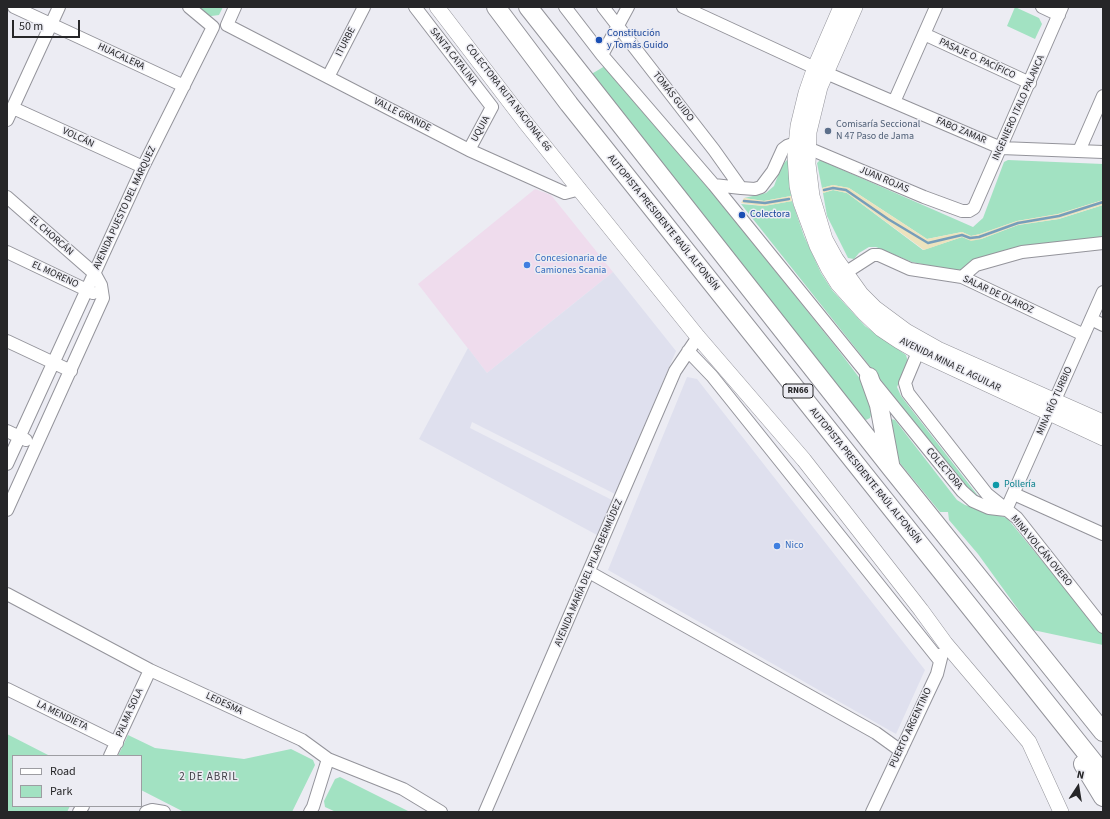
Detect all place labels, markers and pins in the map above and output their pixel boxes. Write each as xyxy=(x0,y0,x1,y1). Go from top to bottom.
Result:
place label: Constitución y Tomás Guido xyxy=(607,28,668,52)
marker: Constitución y Tomás Guido xyxy=(594,35,604,45)
place label: Comisaría Seccional N 47 Paso de Jama xyxy=(836,119,920,142)
marker: Comisaría Seccional N 47 Paso de Jama xyxy=(823,126,833,136)
place label: Colectora xyxy=(750,209,790,221)
marker: Colectora xyxy=(737,210,747,220)
place label: Concesionaria de Camiones Scania xyxy=(535,253,607,276)
marker: Concesionaria de Camiones Scania xyxy=(522,260,532,270)
place label: Pollería xyxy=(1004,479,1036,491)
marker: Pollería xyxy=(991,480,1001,490)
place label: Nico xyxy=(785,540,804,552)
marker: Nico xyxy=(772,541,782,551)

